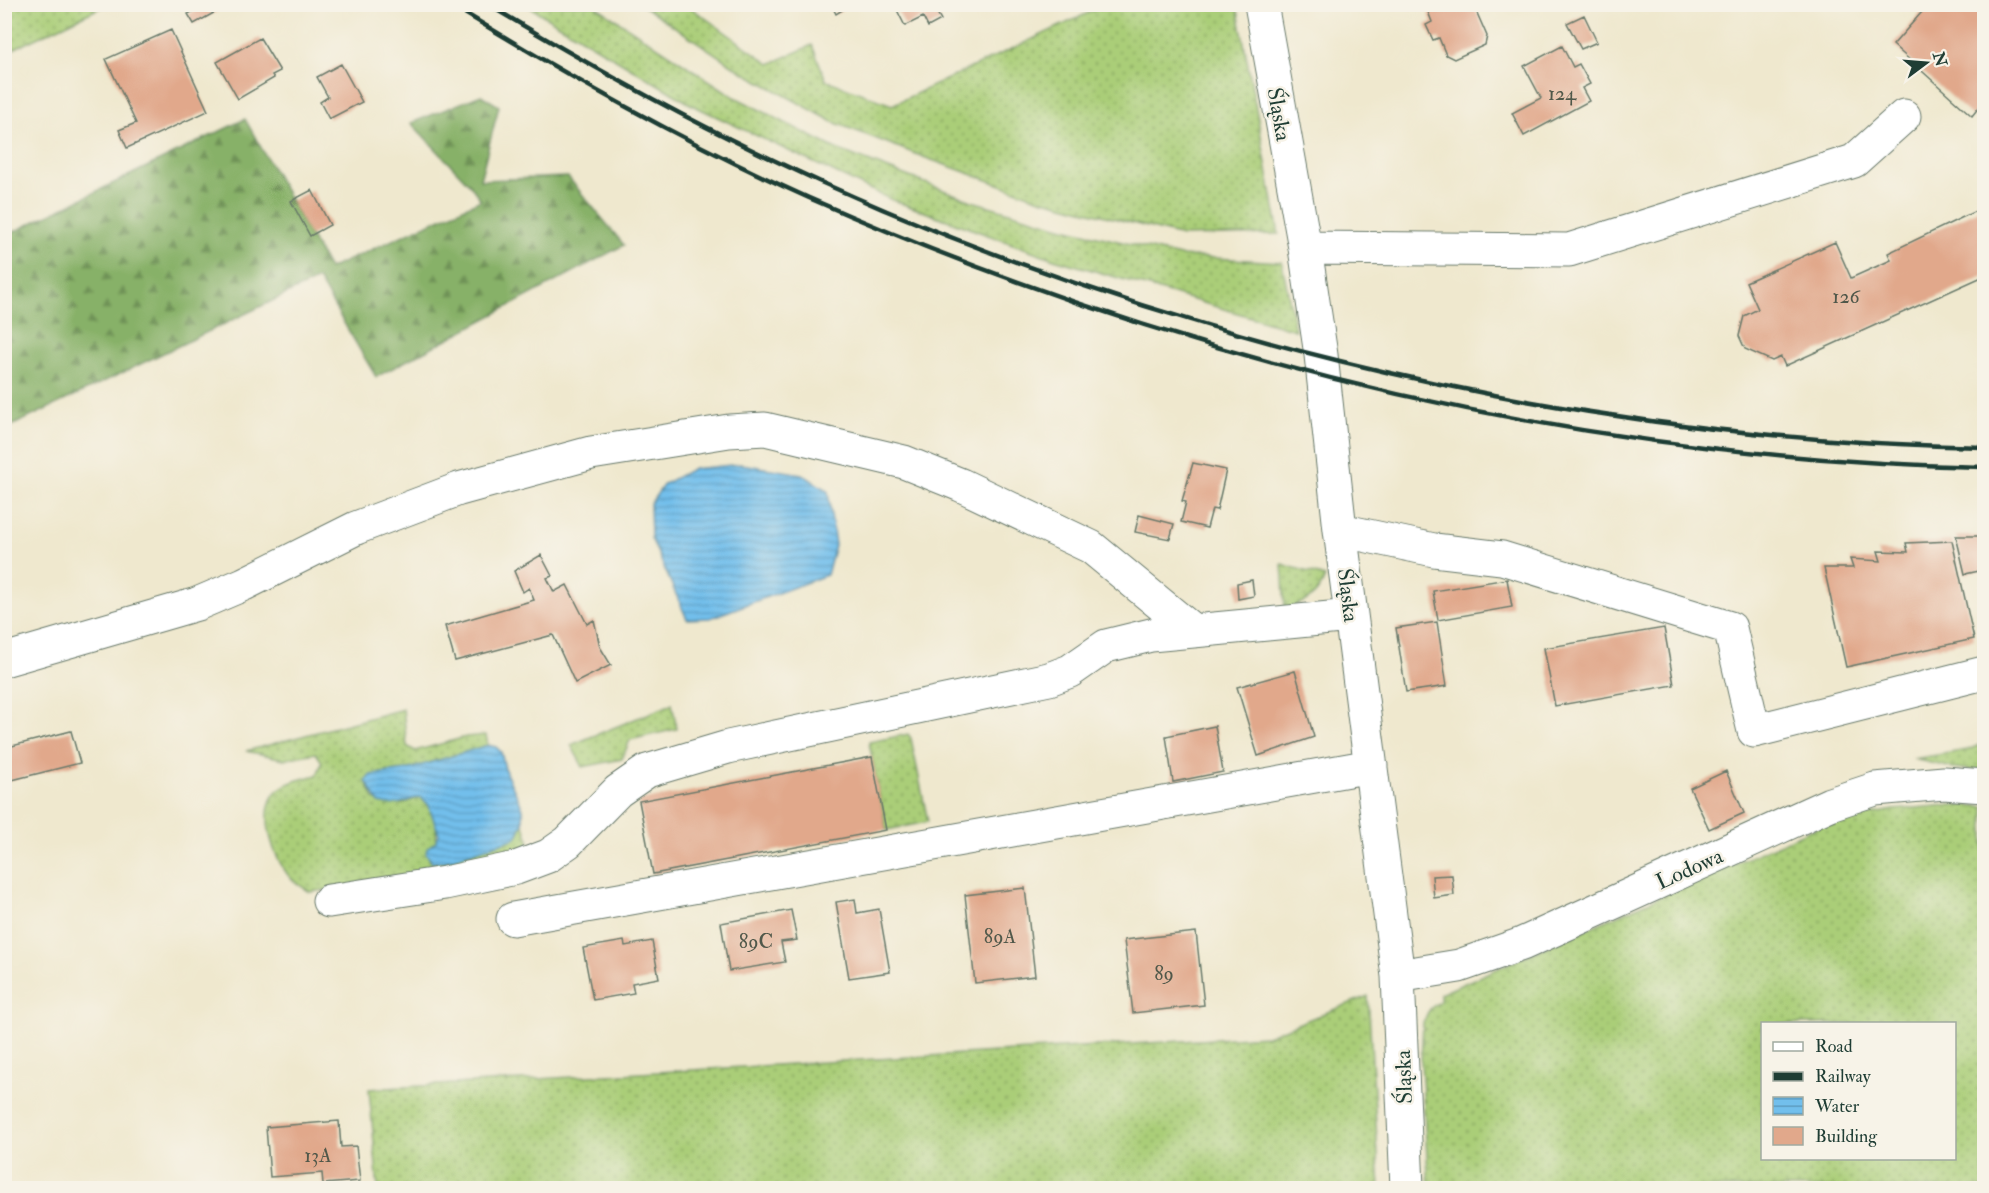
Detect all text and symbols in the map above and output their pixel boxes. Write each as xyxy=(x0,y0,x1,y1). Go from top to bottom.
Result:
north arrow xyxy=(1896,33,1956,93)
text: N xyxy=(1928,49,1951,69)
house number: 124 xyxy=(1548,81,1577,106)
street label: Śląska xyxy=(1261,85,1298,144)
house number: 126 xyxy=(1832,284,1861,309)
street label: Śląska xyxy=(1331,567,1365,624)
street label: Lodowa xyxy=(1652,841,1728,896)
house number: 89A xyxy=(984,924,1016,949)
house number: 89C xyxy=(739,929,773,954)
house number: 89 xyxy=(1154,961,1174,986)
legend xyxy=(1761,1022,1956,1160)
text: Road xyxy=(1815,1035,1853,1058)
street label: Śląska xyxy=(1389,1049,1419,1104)
text: Railway xyxy=(1815,1065,1872,1088)
text: Water xyxy=(1814,1095,1859,1118)
text: Building xyxy=(1815,1125,1878,1148)
house number: 13A xyxy=(304,1143,332,1168)

